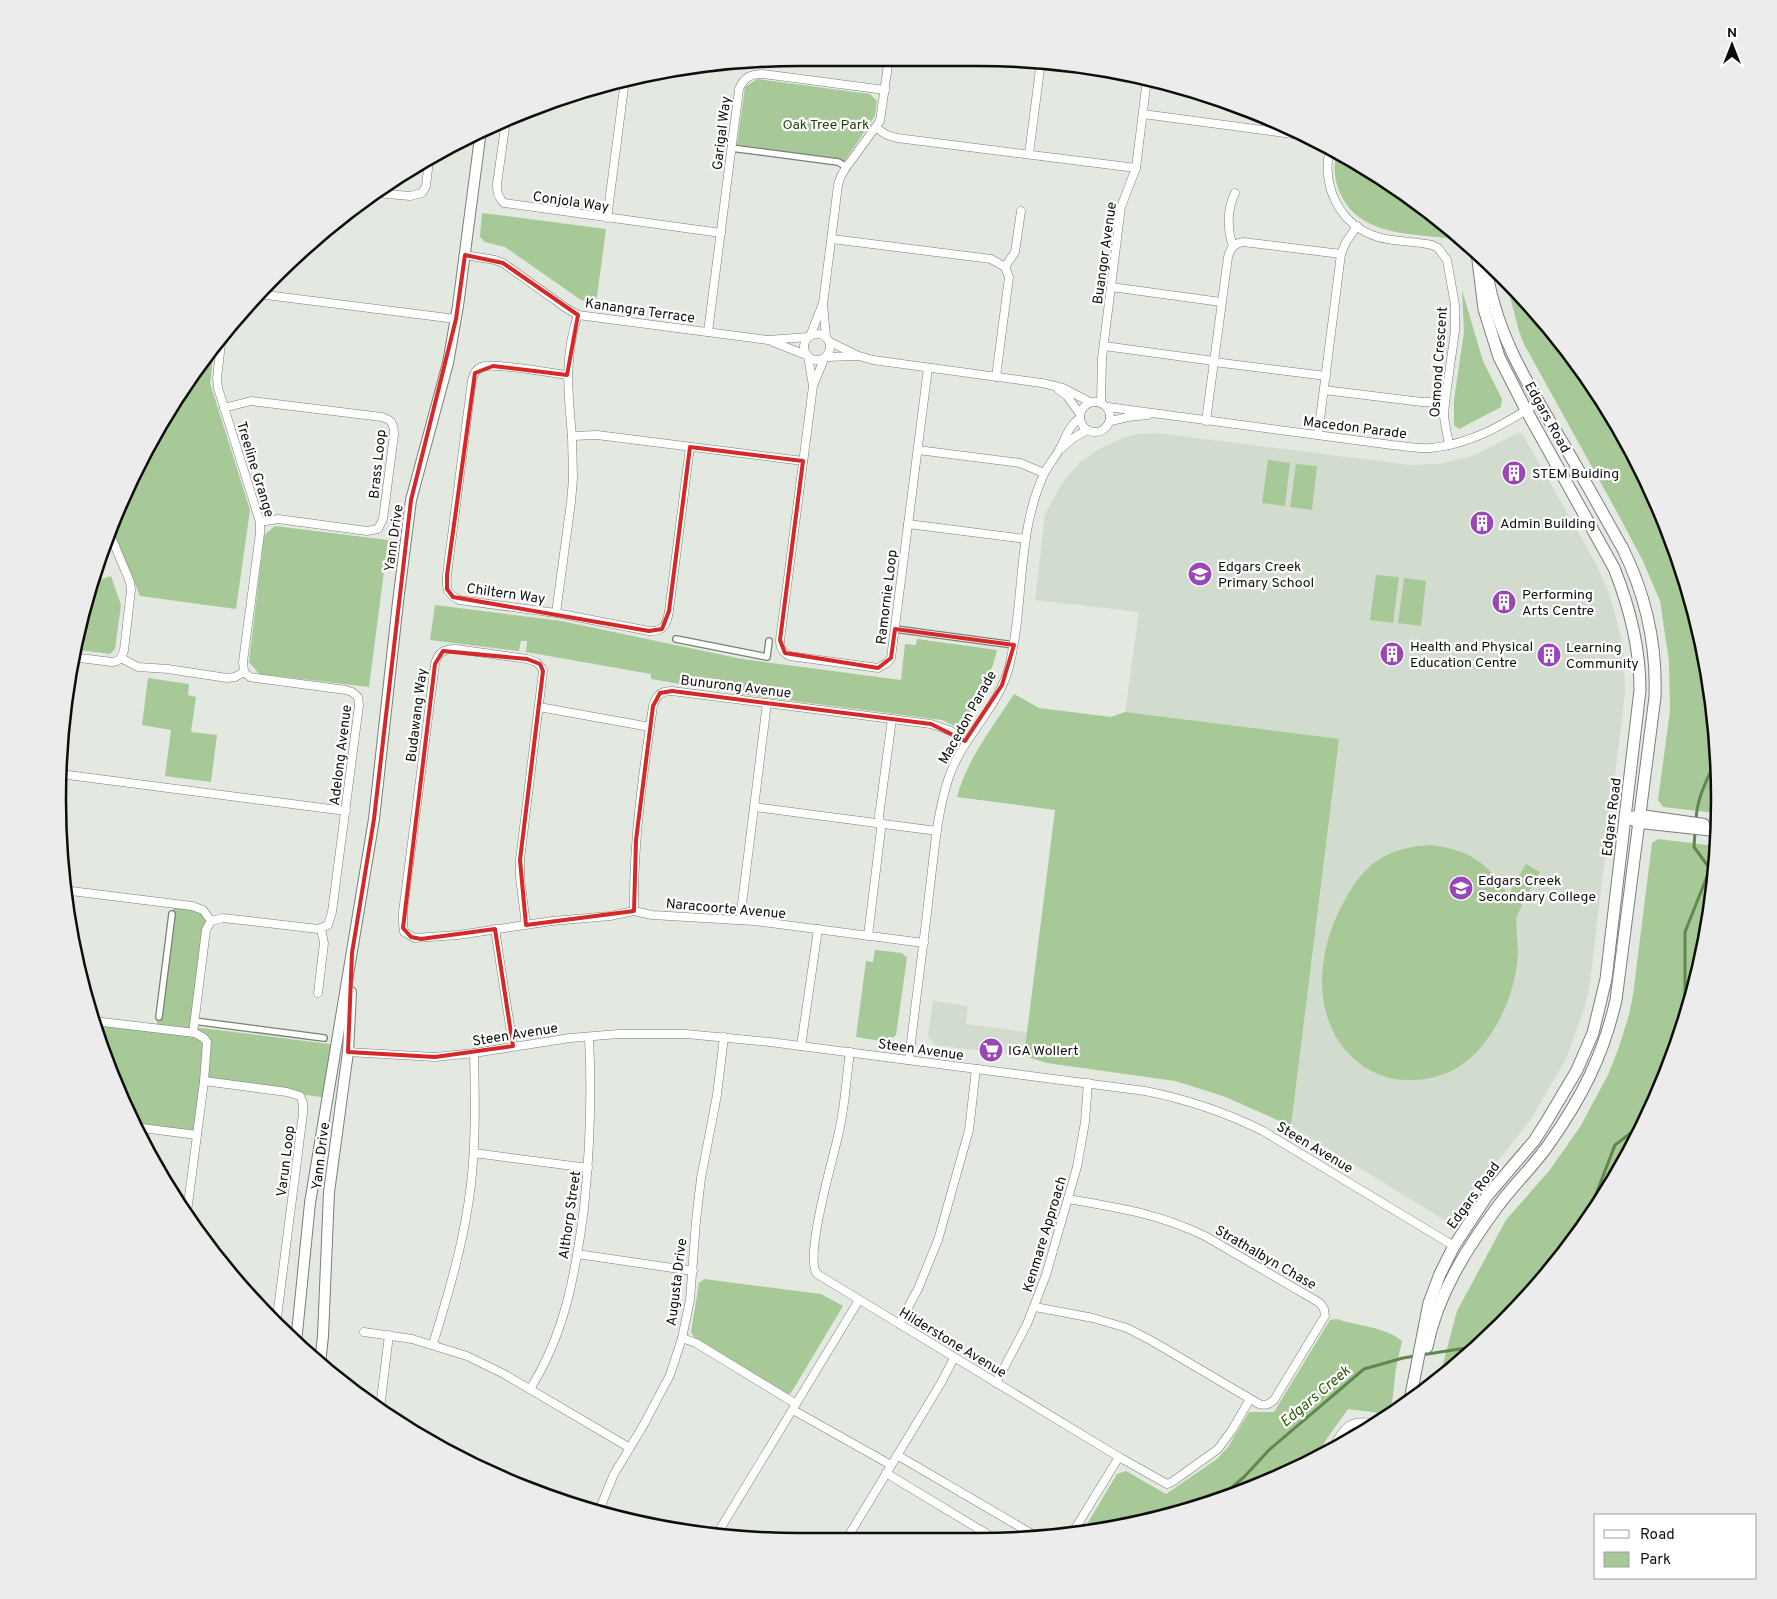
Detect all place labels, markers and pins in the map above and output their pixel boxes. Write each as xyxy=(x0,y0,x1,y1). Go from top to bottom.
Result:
building icon: STEM Buiding xyxy=(1501,460,1527,486)
place label: STEM Buiding xyxy=(1532,466,1619,483)
building icon: Admin Building xyxy=(1469,510,1495,536)
place label: Admin Building xyxy=(1500,516,1596,533)
place label: Edgars Creek Primary School xyxy=(1218,559,1314,592)
school or university icon: Edgars Creek Primary School xyxy=(1187,561,1213,587)
place label: Performing Arts Centre xyxy=(1522,587,1594,620)
building icon: Performing Arts Centre xyxy=(1491,589,1517,615)
place label: Health and Physical Education Centre xyxy=(1410,639,1533,672)
place label: Learning Community xyxy=(1566,640,1639,673)
building icon: Health and Physical Education Centre xyxy=(1379,641,1405,667)
building icon: Learning Community xyxy=(1536,642,1562,668)
place label: Edgars Creek Secondary College xyxy=(1478,873,1596,906)
school or university icon: Edgars Creek Secondary College xyxy=(1448,875,1474,901)
supermarket icon: IGA Wollert xyxy=(978,1037,1004,1063)
place label: IGA Wollert xyxy=(1008,1043,1079,1060)

